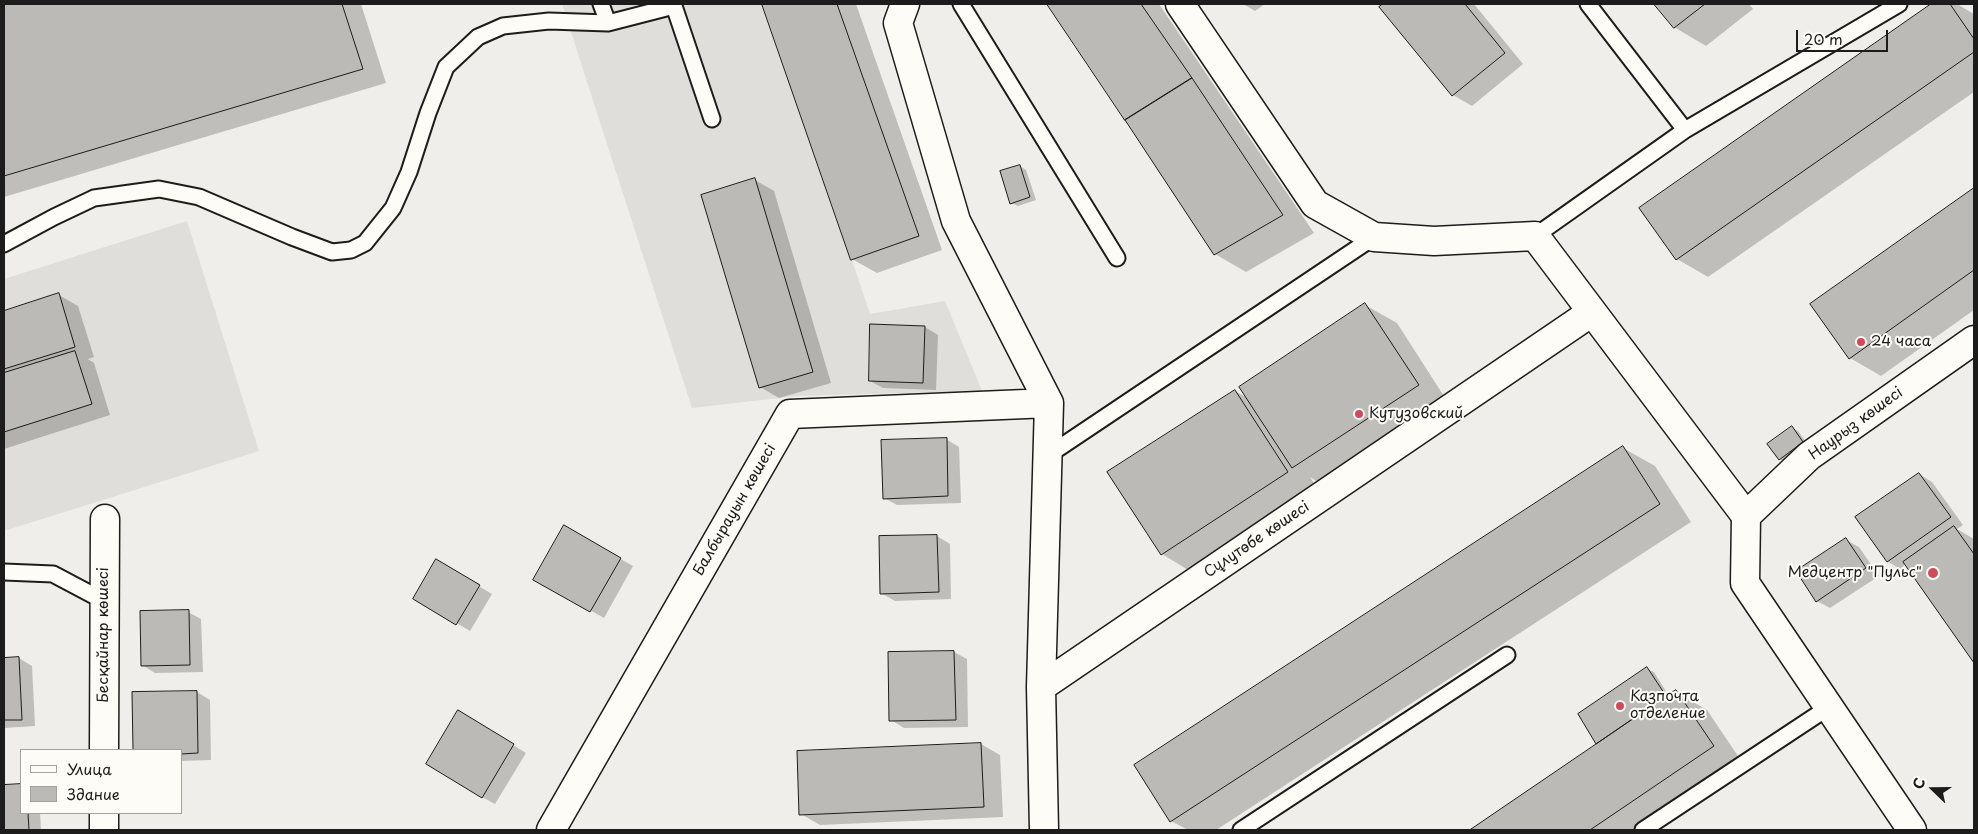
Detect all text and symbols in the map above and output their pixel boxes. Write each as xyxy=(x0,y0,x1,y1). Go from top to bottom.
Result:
scale bar xyxy=(1798,20,1890,52)
text: 20 m xyxy=(1804,27,1843,50)
place label: 24 часа xyxy=(1871,333,1931,351)
marker: 24 часа xyxy=(1855,336,1867,348)
street label: Наурыз көшесі xyxy=(1805,384,1907,464)
place label: Кутузовский xyxy=(1369,405,1463,423)
marker: Кутузовский xyxy=(1353,408,1365,420)
street label: Балбырауын көшесі xyxy=(690,441,780,579)
street label: Сұлутөбе көшесі xyxy=(1201,498,1313,582)
place label: Медцентр "Пульс" xyxy=(1788,564,1922,582)
marker: Медцентр "Пульс" xyxy=(1926,566,1940,580)
street label: Бесқайнар көшесі xyxy=(95,567,113,703)
place label: Казпочта отделение xyxy=(1630,688,1706,723)
marker: Казпочта отделение xyxy=(1614,700,1626,712)
legend xyxy=(20,749,182,814)
text: Улица xyxy=(67,757,112,780)
north arrow xyxy=(1908,764,1958,814)
text: С xyxy=(1907,774,1930,792)
text: Здание xyxy=(67,782,120,805)

